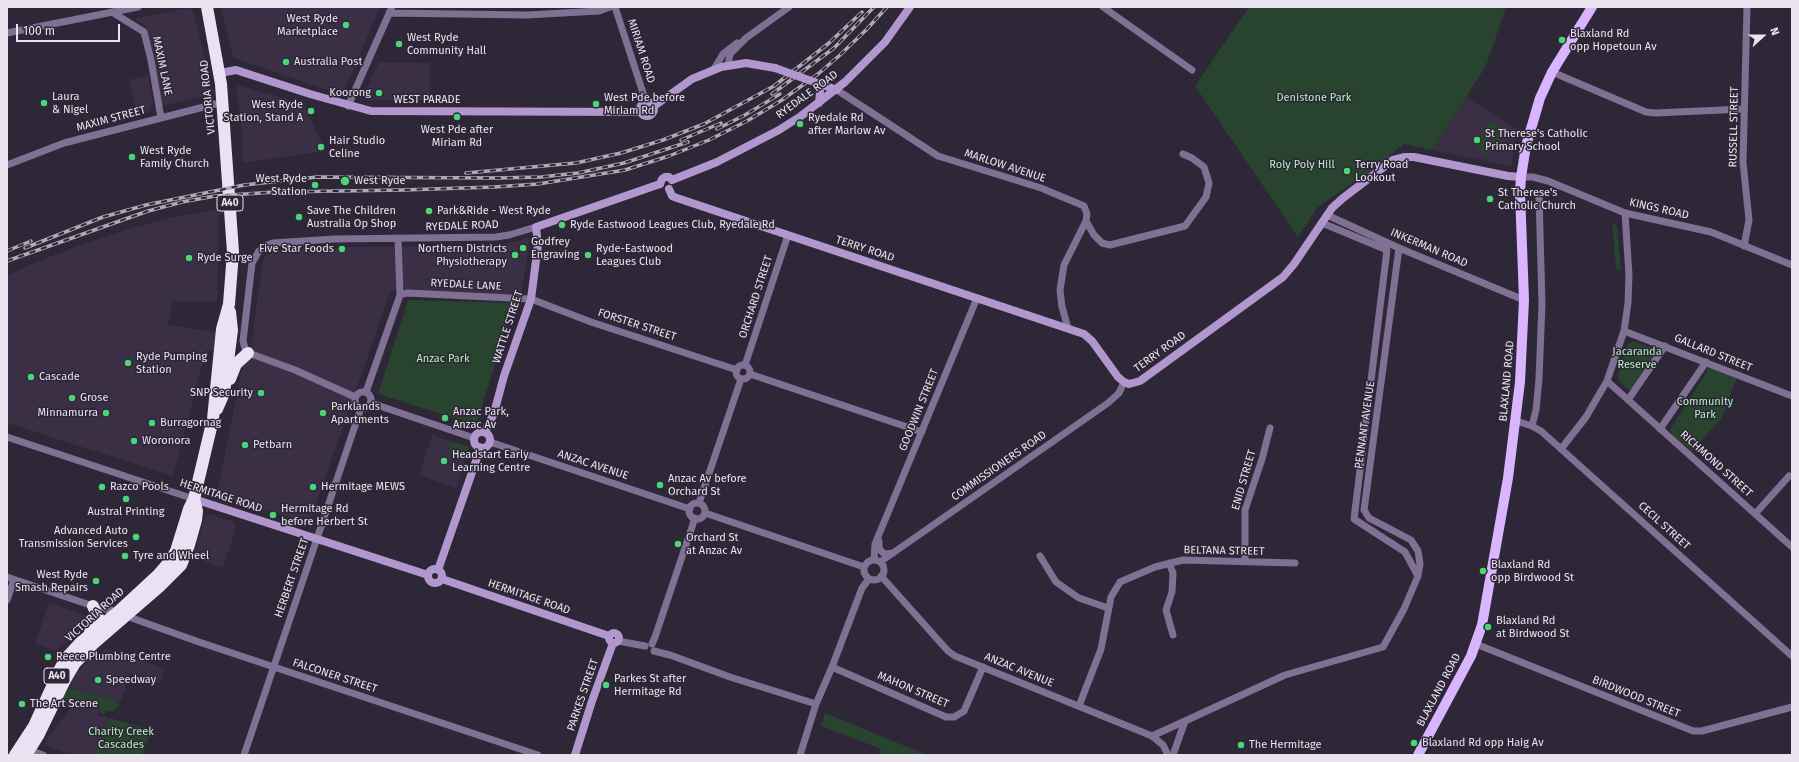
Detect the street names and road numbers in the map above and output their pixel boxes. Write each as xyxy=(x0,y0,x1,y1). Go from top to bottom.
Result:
street label: MIRIAM ROAD xyxy=(624,17,658,85)
street label: MAXIM LANE xyxy=(149,35,175,97)
street label: VICTORIA ROAD xyxy=(198,59,218,135)
street label: RYEDALE ROAD xyxy=(773,68,841,122)
street label: RUSSELL STREET xyxy=(1727,86,1741,168)
street label: WEST PARADE xyxy=(393,93,461,107)
street label: MAXIM STREET xyxy=(75,103,147,135)
street label: MARLOW AVENUE xyxy=(963,147,1047,185)
road number: A40 xyxy=(217,195,243,211)
street label: KINGS ROAD xyxy=(1628,196,1690,222)
street label: RYEDALE ROAD xyxy=(425,218,499,234)
street label: INKERMAN ROAD xyxy=(1388,226,1470,270)
street label: TERRY ROAD xyxy=(834,233,896,265)
street label: ORCHARD STREET xyxy=(736,254,776,340)
street label: RYEDALE LANE xyxy=(430,277,502,293)
street label: WATTLE STREET xyxy=(490,289,526,365)
street label: FORSTER STREET xyxy=(596,306,678,344)
street label: TERRY ROAD xyxy=(1131,329,1189,375)
street label: GALLARD STREET xyxy=(1672,331,1754,375)
street label: BLAXLAND ROAD xyxy=(1497,340,1517,422)
street label: GOODWIN STREET xyxy=(896,367,942,453)
street label: PENNANT AVENUE xyxy=(1352,380,1378,470)
street label: COMMISSIONERS ROAD xyxy=(949,428,1049,504)
street label: RICHMOND STREET xyxy=(1677,428,1755,500)
street label: ANZAC AVENUE xyxy=(556,447,630,483)
street label: ENID STREET xyxy=(1229,448,1259,512)
street label: HERMITAGE ROAD xyxy=(178,476,264,516)
street label: CECIL STREET xyxy=(1635,499,1693,553)
street label: HERBERT STREET xyxy=(272,537,312,619)
street label: BELTANA STREET xyxy=(1183,544,1265,558)
street label: HERMITAGE ROAD xyxy=(486,577,572,617)
street label: VICTORIA ROAD xyxy=(63,585,127,645)
street label: ANZAC AVENUE xyxy=(982,650,1056,690)
street label: BLAXLAND ROAD xyxy=(1414,651,1464,729)
street label: FALCONER STREET xyxy=(291,656,379,696)
street label: PARKES STREET xyxy=(564,657,602,733)
road number: A40 xyxy=(44,668,70,684)
street label: MAHON STREET xyxy=(875,669,951,711)
street label: BIRDWOOD STREET xyxy=(1590,673,1682,721)

